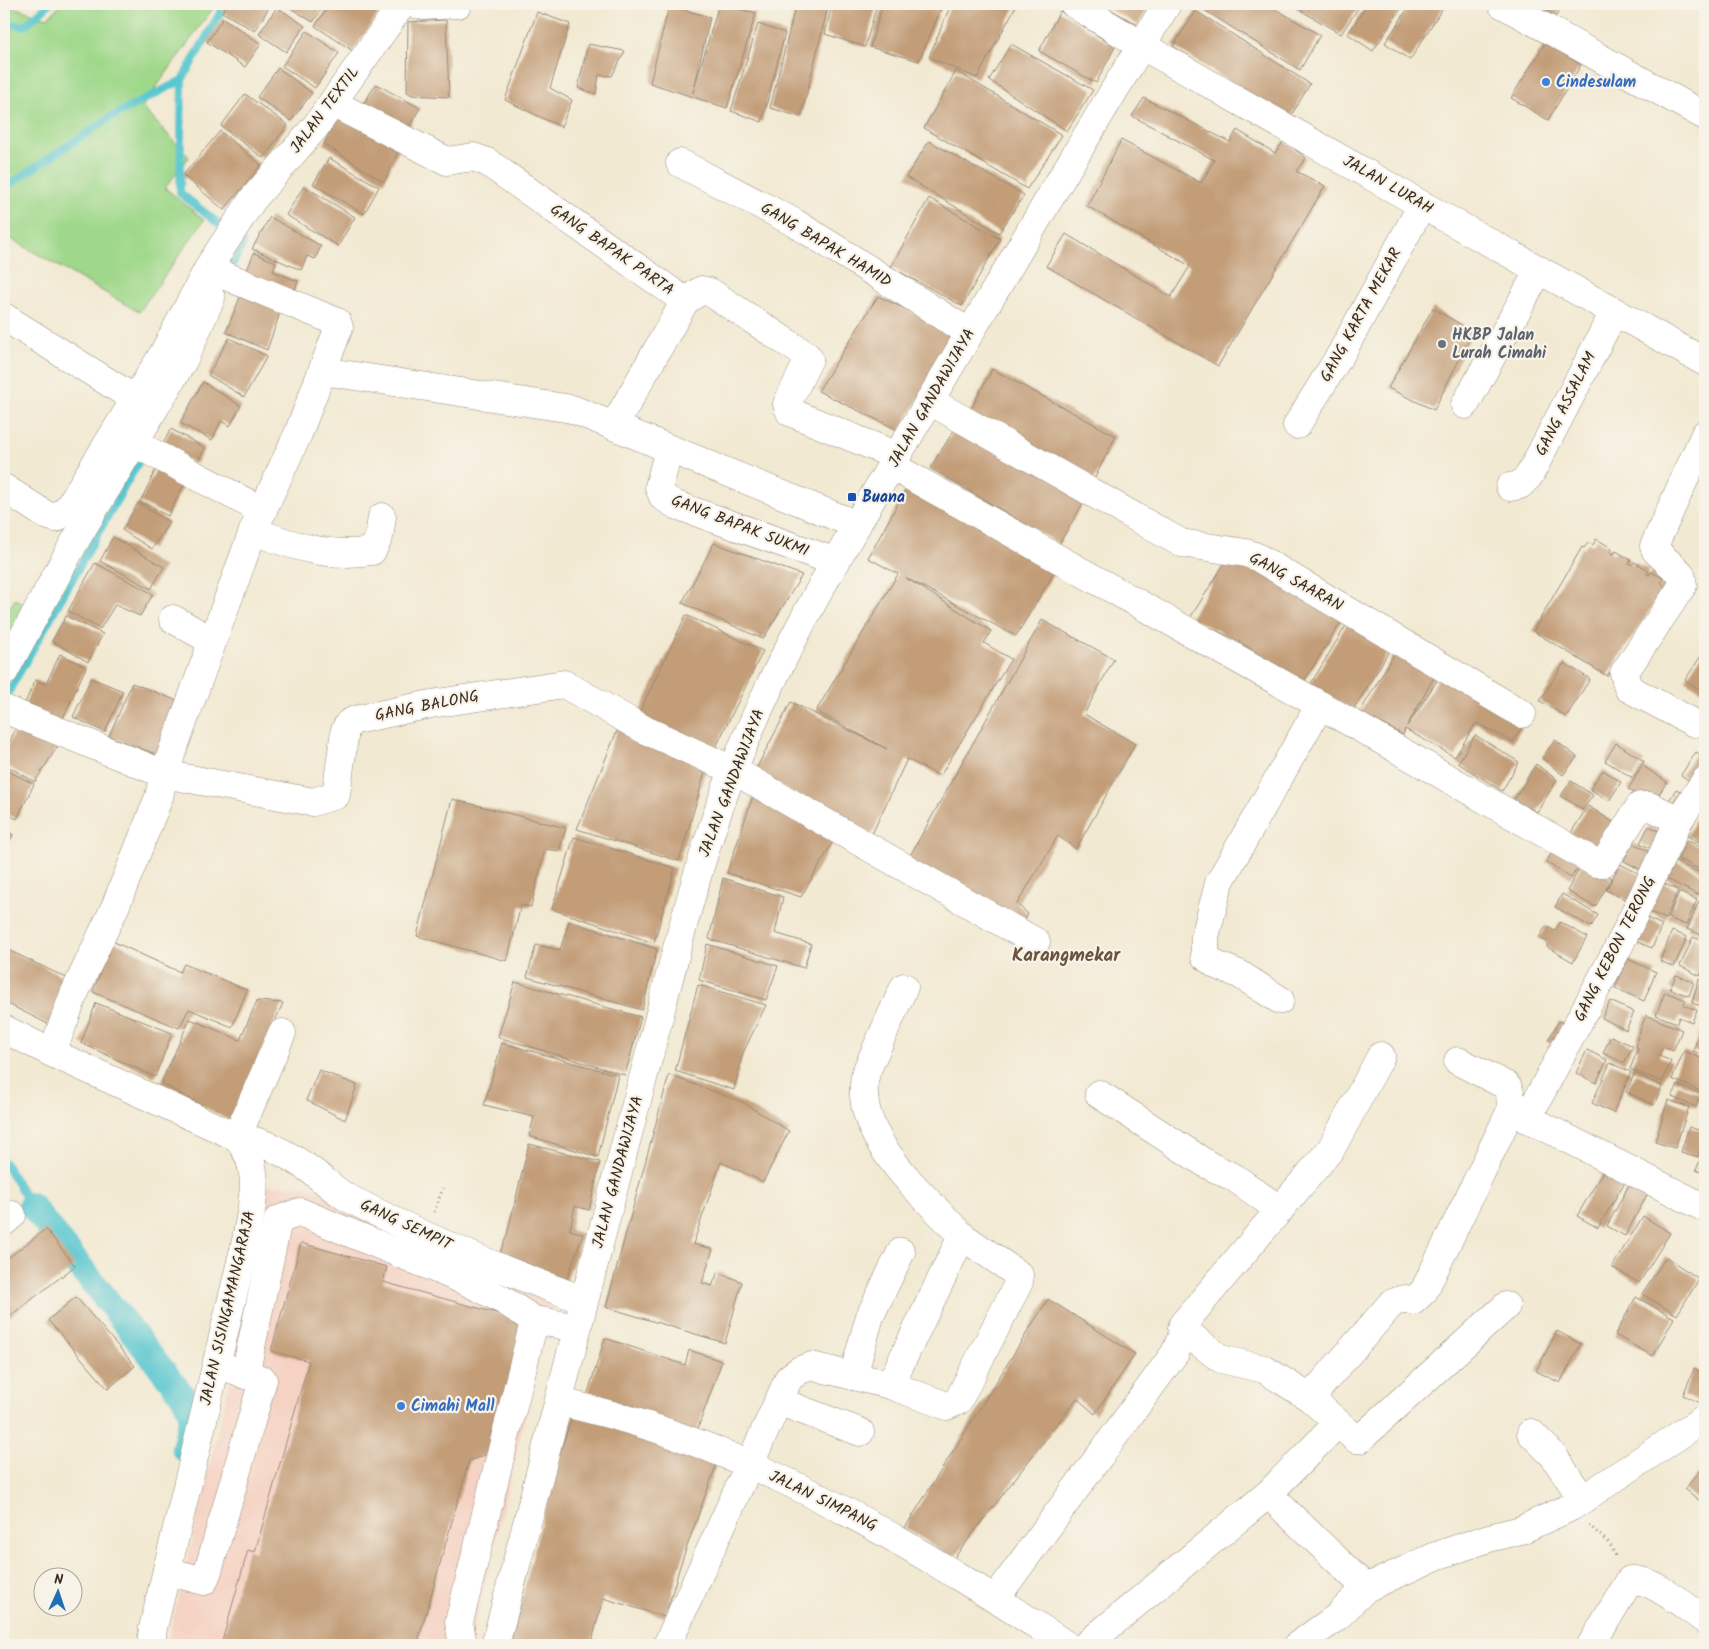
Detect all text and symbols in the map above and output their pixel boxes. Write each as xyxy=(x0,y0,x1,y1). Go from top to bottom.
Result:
street label: JALAN TEXTIL xyxy=(284,61,366,159)
place label: Cindesulam xyxy=(1556,70,1636,95)
marker: Cindesulam xyxy=(1540,76,1552,88)
street label: JALAN LURAH xyxy=(1338,149,1438,221)
street label: GANG BAPAK HAMID xyxy=(756,196,896,294)
street label: GANG BAPAK PARTA xyxy=(545,198,680,302)
street label: GANG KARTA MEKAR xyxy=(1314,243,1408,387)
place label: HKBP Jalan Lurah Cimahi xyxy=(1452,323,1547,366)
street label: JALAN GANDAWIJAYA xyxy=(882,324,982,472)
marker: HKBP Jalan Lurah Cimahi xyxy=(1436,338,1448,350)
street label: GANG ASSALAM xyxy=(1529,347,1603,460)
place label: Buana xyxy=(862,485,905,510)
street label: GANG BAPAK SUKMI xyxy=(667,488,813,564)
marker: Buana xyxy=(846,491,858,503)
street label: GANG SAARAN xyxy=(1244,546,1348,618)
street label: GANG BALONG xyxy=(373,684,481,728)
street label: JALAN GANDAWIJAYA xyxy=(692,705,772,861)
street label: GANG KEBON TERONG xyxy=(1567,872,1663,1026)
district label: Karangmekar xyxy=(1012,941,1121,971)
street label: JALAN GANDAWIJAYA xyxy=(586,1093,650,1251)
street label: GANG SEMPIT xyxy=(356,1193,458,1258)
street label: JALAN SISINGAMANGARAJA xyxy=(193,1208,263,1408)
place label: Cimahi Mall xyxy=(411,1394,495,1419)
marker: Cimahi Mall xyxy=(395,1400,407,1412)
street label: JALAN SIMPANG xyxy=(764,1464,882,1538)
north arrow xyxy=(32,1566,82,1616)
text: N xyxy=(54,1569,64,1591)

